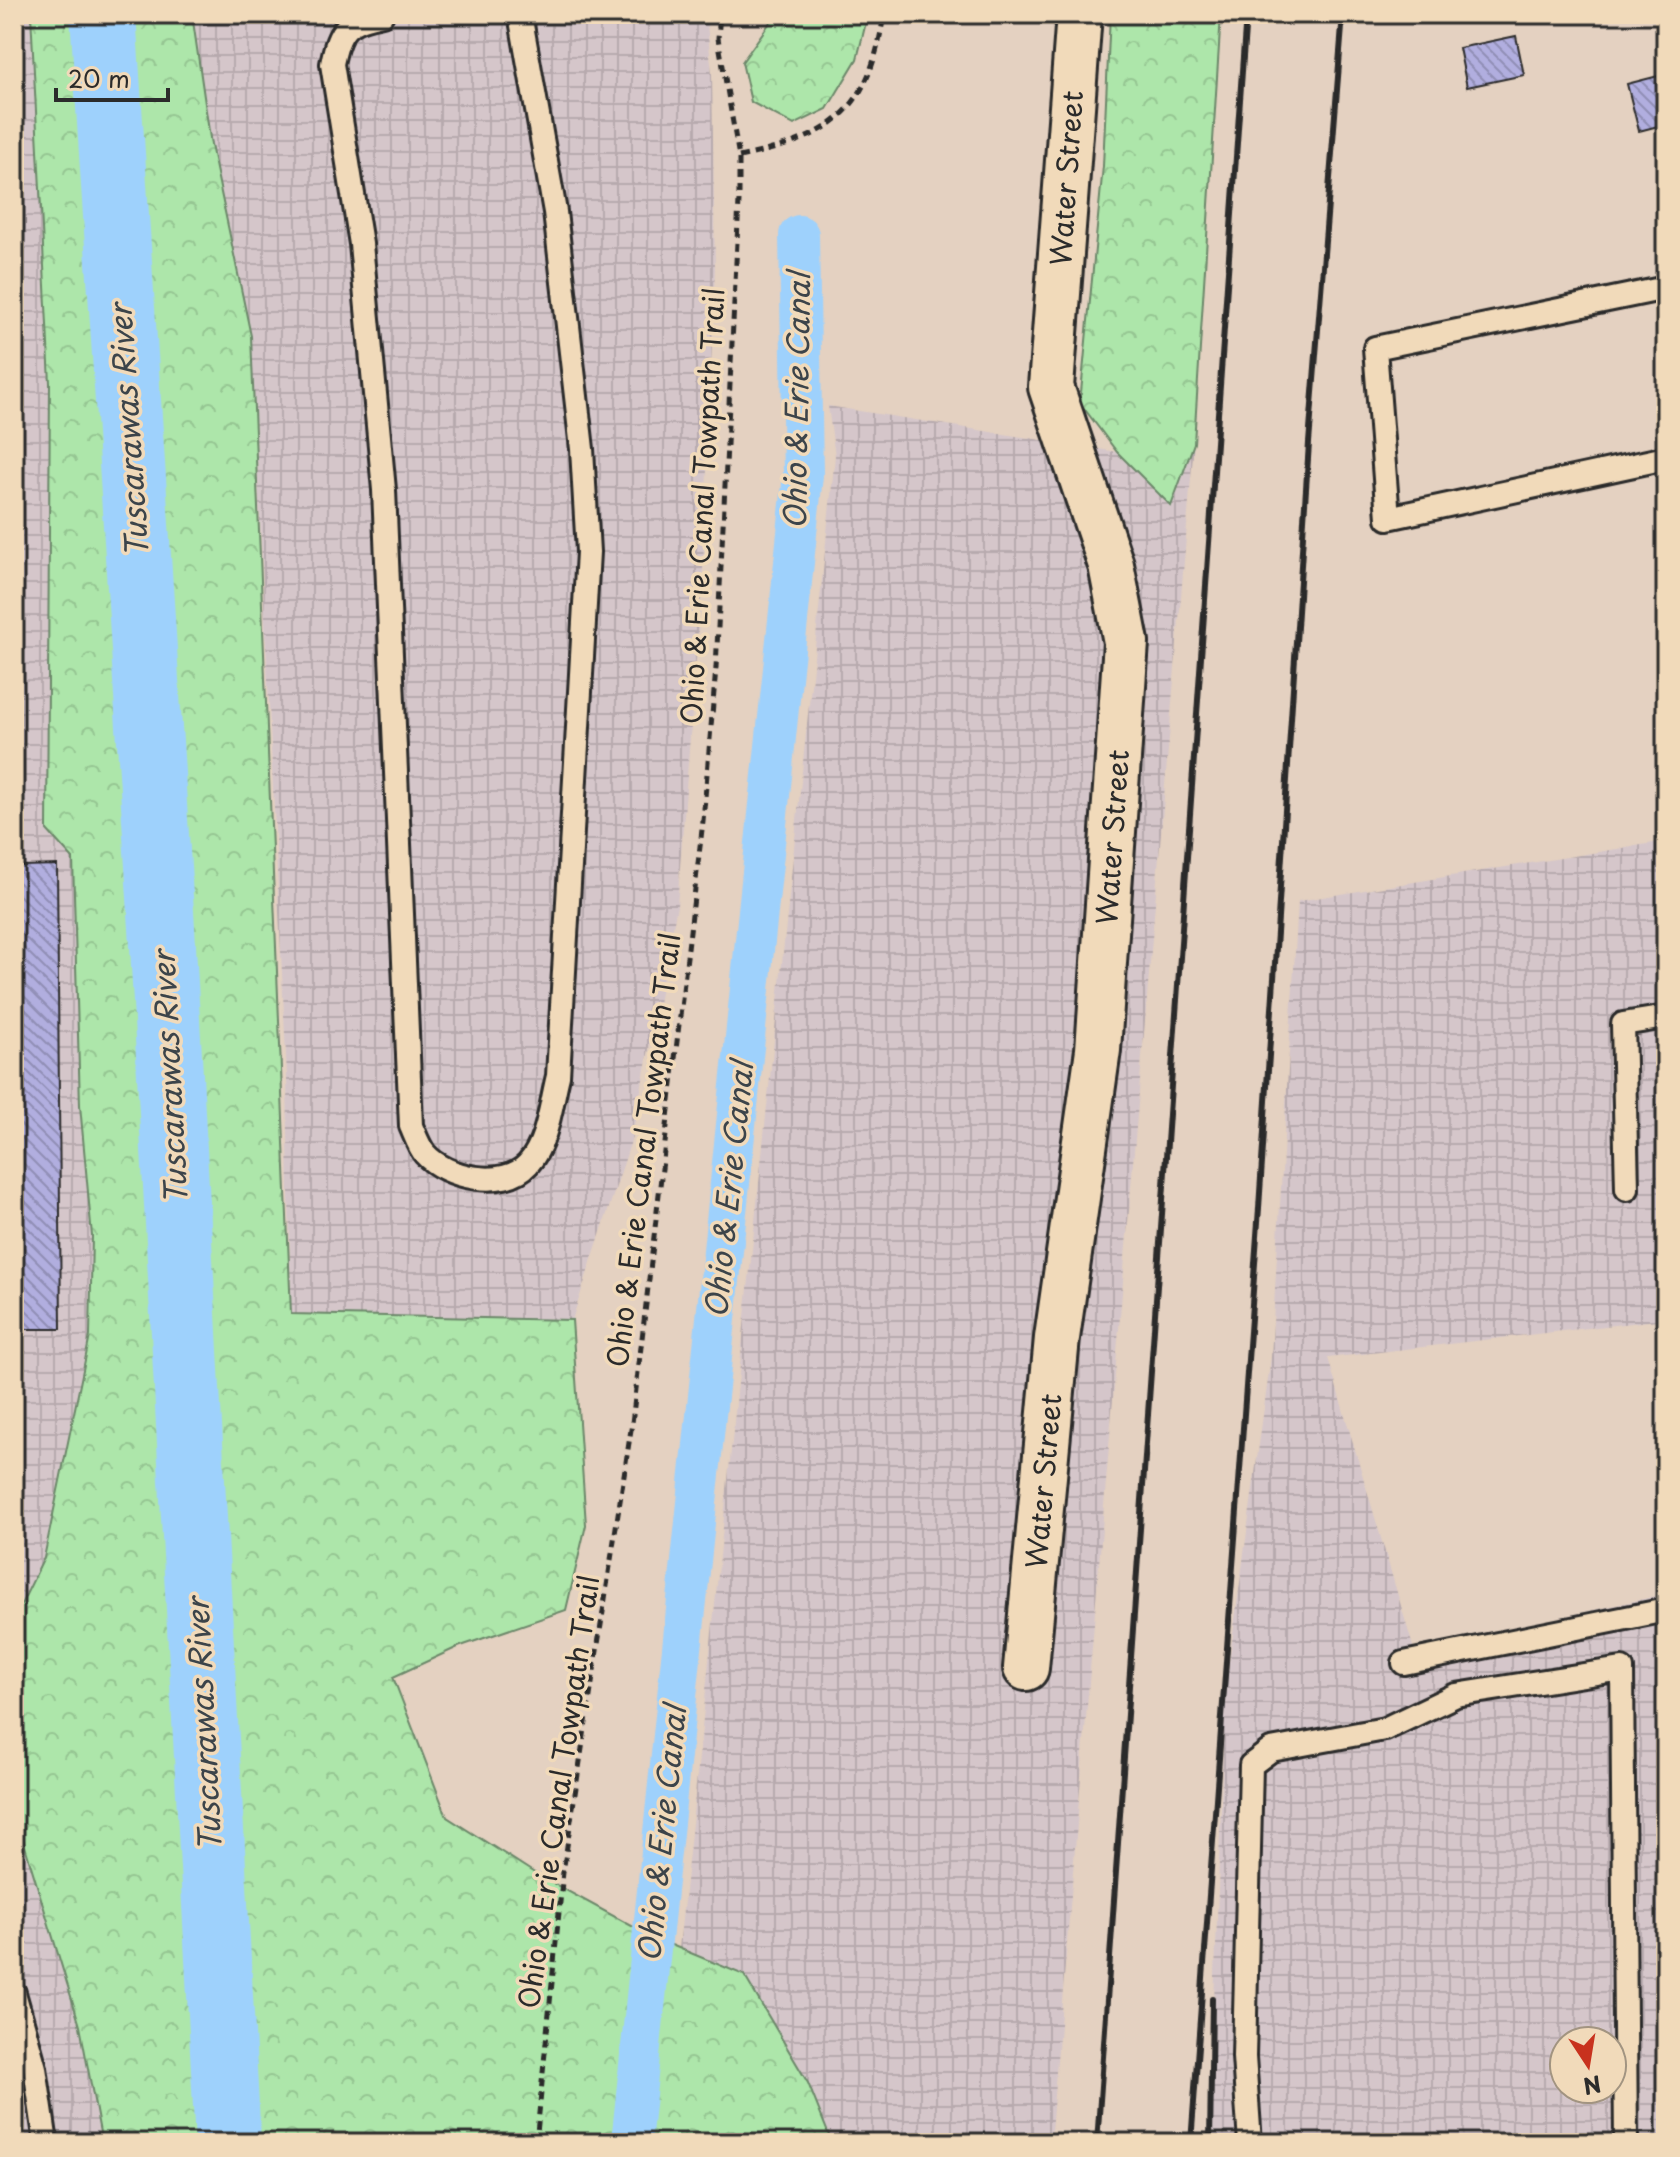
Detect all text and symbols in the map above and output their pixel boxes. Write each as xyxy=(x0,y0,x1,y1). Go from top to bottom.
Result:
scale bar xyxy=(56,52,168,102)
text: 20 m xyxy=(68,60,130,96)
street label: Water Street xyxy=(1038,89,1093,267)
water label: Ohio & Erie Canal xyxy=(771,267,820,530)
street label: Ohio & Erie Canal Towpath Trail xyxy=(669,286,734,725)
water label: Tuscarawas River xyxy=(96,299,159,559)
street label: Water Street xyxy=(1084,748,1139,926)
street label: Ohio & Erie Canal Towpath Trail xyxy=(595,930,690,1369)
water label: Tuscarawas River xyxy=(139,946,198,1206)
water label: Ohio & Erie Canal xyxy=(692,1055,764,1320)
street label: Water Street xyxy=(1013,1392,1072,1570)
street label: Ohio & Erie Canal Towpath Trail xyxy=(506,1572,609,2011)
water label: Tuscarawas River xyxy=(173,1593,232,1853)
water label: Ohio & Erie Canal xyxy=(625,1699,697,1964)
north arrow xyxy=(1548,2025,1628,2105)
text: N xyxy=(1581,2068,1604,2104)

